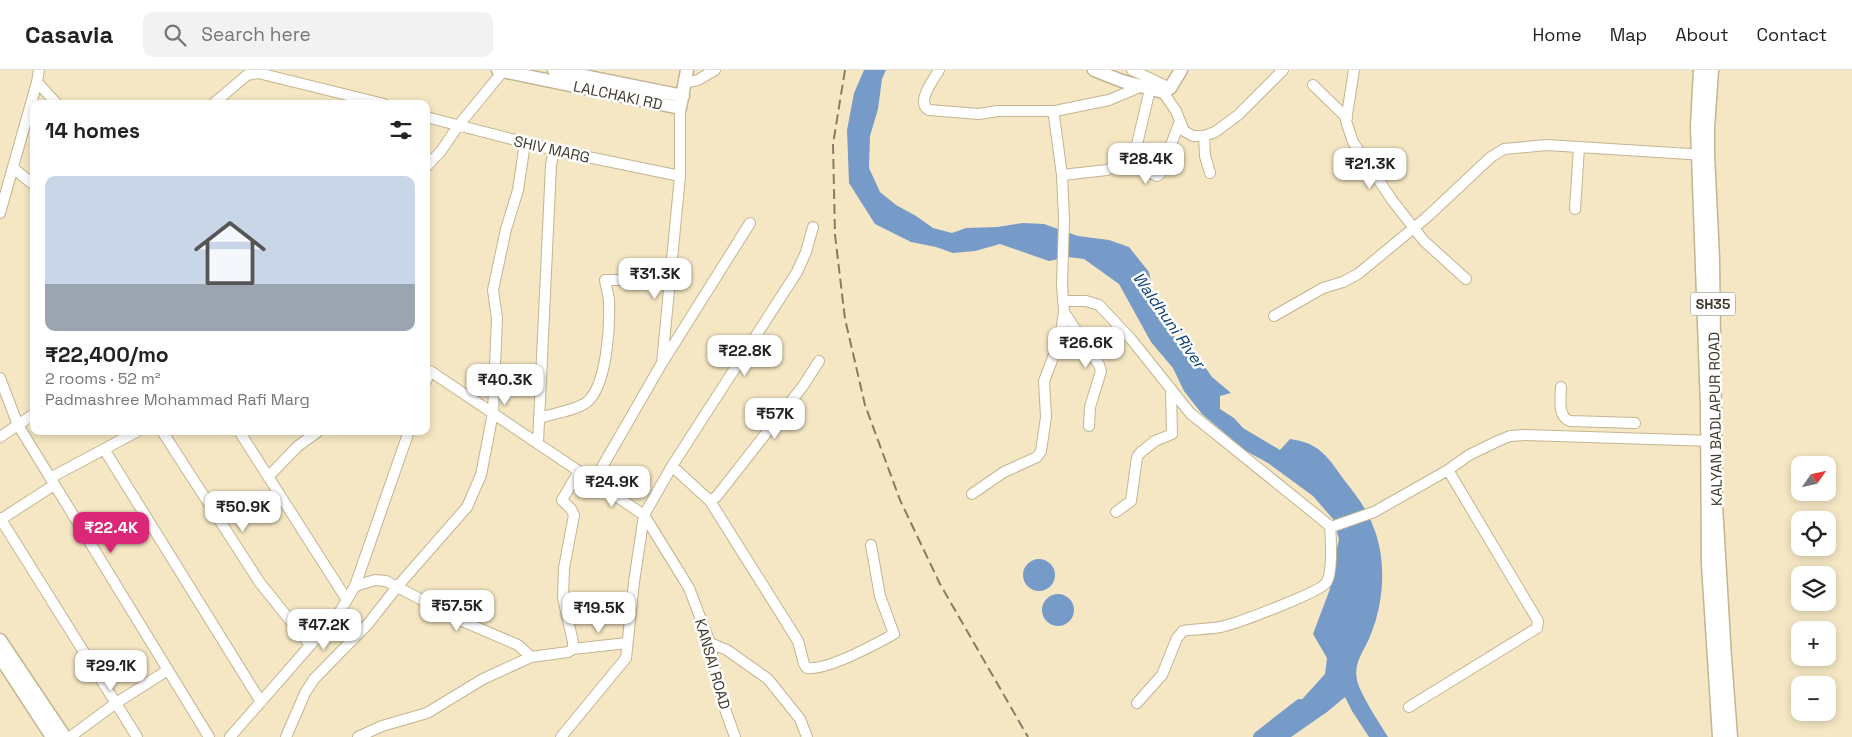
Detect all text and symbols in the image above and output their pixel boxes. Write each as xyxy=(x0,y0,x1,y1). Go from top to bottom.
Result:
search box xyxy=(143,12,493,57)
text: Casavia xyxy=(25,19,113,50)
icon: search xyxy=(161,21,189,49)
text: Search here xyxy=(201,22,311,47)
text: Home xyxy=(1533,23,1582,46)
text: Map xyxy=(1610,23,1647,46)
text: About xyxy=(1675,23,1729,46)
text: Contact xyxy=(1757,23,1827,46)
street label: LALCHAKI RD xyxy=(572,76,664,114)
icon: filters xyxy=(387,116,415,144)
text: 14 homes xyxy=(45,117,140,144)
street label: SHIV MARG xyxy=(512,131,592,167)
pin: ₹28.4K xyxy=(1105,142,1187,185)
text: ₹28.4K xyxy=(1119,148,1173,169)
pin: ₹21.3K xyxy=(1329,148,1411,190)
text: ₹21.3K xyxy=(1344,153,1396,174)
icon: home xyxy=(185,208,275,298)
pin: ₹31.3K xyxy=(614,258,696,300)
text: ₹31.3K xyxy=(629,263,681,284)
water label: Waldhuni River xyxy=(1128,268,1211,374)
road number: SH35 xyxy=(1690,292,1736,315)
pin: ₹26.6K xyxy=(1045,326,1127,369)
text: ₹26.6K xyxy=(1059,332,1113,353)
street label: KALYAN BADLAPUR ROAD xyxy=(1704,332,1726,506)
pin: ₹22.8K xyxy=(704,334,786,377)
text: ₹22.8K xyxy=(718,340,772,361)
text: ₹22,400/mo xyxy=(45,341,169,368)
pin: ₹40.3K xyxy=(464,364,546,406)
text: 2 rooms · 52 m² xyxy=(45,368,161,389)
text: ₹40.3K xyxy=(478,369,532,390)
text: Padmashree Mohammad Rafi Marg xyxy=(45,389,310,410)
pin: ₹57K xyxy=(745,398,805,440)
text: ₹57K xyxy=(756,403,794,424)
north arrow xyxy=(1791,456,1836,501)
map controls xyxy=(1791,456,1836,721)
pin: ₹24.9K xyxy=(571,466,653,508)
text: ₹24.9K xyxy=(585,471,639,492)
pin: ₹50.9K xyxy=(202,490,284,533)
text: ₹50.9K xyxy=(216,496,270,517)
button: locate xyxy=(1791,511,1836,556)
pin: ₹22.4K xyxy=(70,512,152,554)
text: ₹22.4K xyxy=(84,517,138,538)
button: layers xyxy=(1791,566,1836,611)
pin: ₹57.5K xyxy=(416,590,498,632)
pin: ₹19.5K xyxy=(558,592,640,634)
text: ₹57.5K xyxy=(431,595,483,616)
text: ₹19.5K xyxy=(573,597,625,618)
pin: ₹47.2K xyxy=(283,608,365,651)
text: ₹47.2K xyxy=(298,614,350,635)
street label: KANSAI ROAD xyxy=(691,616,735,712)
button: + xyxy=(1791,621,1836,666)
pin: ₹29.1K xyxy=(70,650,152,692)
text: ₹29.1K xyxy=(86,655,136,676)
button: − xyxy=(1791,676,1836,721)

